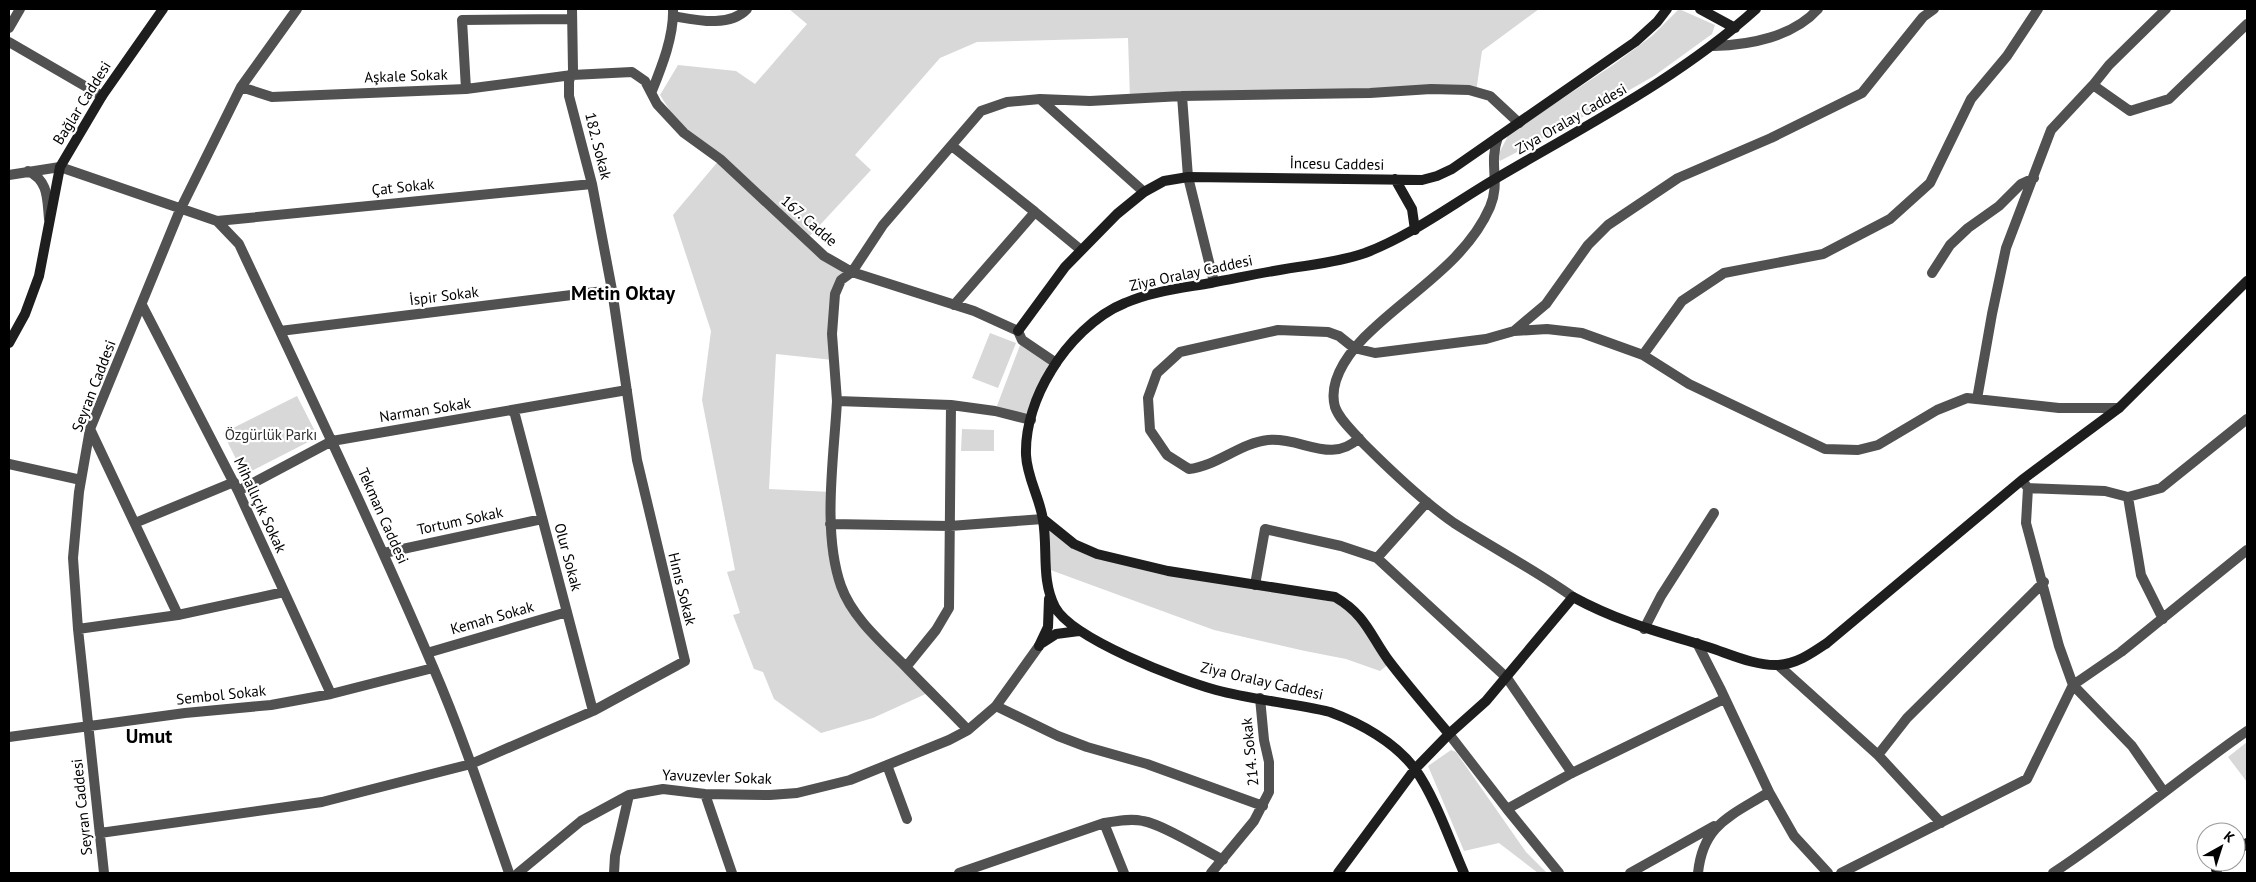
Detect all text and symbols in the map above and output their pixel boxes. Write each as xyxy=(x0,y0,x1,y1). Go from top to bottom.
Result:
street label: Bağlar Caddesi xyxy=(48,57,115,148)
street label: Aşkale Sokak xyxy=(364,65,449,86)
street label: Ziya Oralay Caddesi xyxy=(1512,79,1630,158)
street label: 182. Sokak xyxy=(581,110,616,182)
street label: İncesu Caddesi xyxy=(1289,153,1385,174)
street label: Çat Sokak xyxy=(371,174,436,199)
street label: 167. Cadde xyxy=(777,191,841,250)
street label: Ziya Oralay Caddesi xyxy=(1128,250,1254,295)
district label: Metin Oktay xyxy=(571,280,675,306)
street label: İspir Sokak xyxy=(408,282,481,309)
street label: Seyran Caddesi xyxy=(67,337,120,434)
street label: Narman Sokak xyxy=(378,393,473,426)
park label: Özgürlük Parkı xyxy=(225,425,317,444)
street label: Mihallıçık Sokak xyxy=(230,454,291,557)
street label: Tekman Caddesi xyxy=(354,465,413,567)
street label: Tortum Sokak xyxy=(415,502,505,539)
street label: Olur Sokak xyxy=(550,521,587,594)
street label: Hınıs Sokak xyxy=(664,550,701,628)
street label: Kemah Sokak xyxy=(448,596,536,638)
street label: Ziya Oralay Caddesi xyxy=(1199,657,1325,704)
street label: Sembol Sokak xyxy=(175,680,268,709)
street label: 214. Sokak xyxy=(1236,716,1263,787)
district label: Umut xyxy=(126,723,172,749)
street label: Seyran Caddesi xyxy=(67,758,96,856)
street label: Yavuzevler Sokak xyxy=(662,765,773,788)
north arrow xyxy=(2196,822,2246,872)
text: K xyxy=(2220,827,2238,847)

